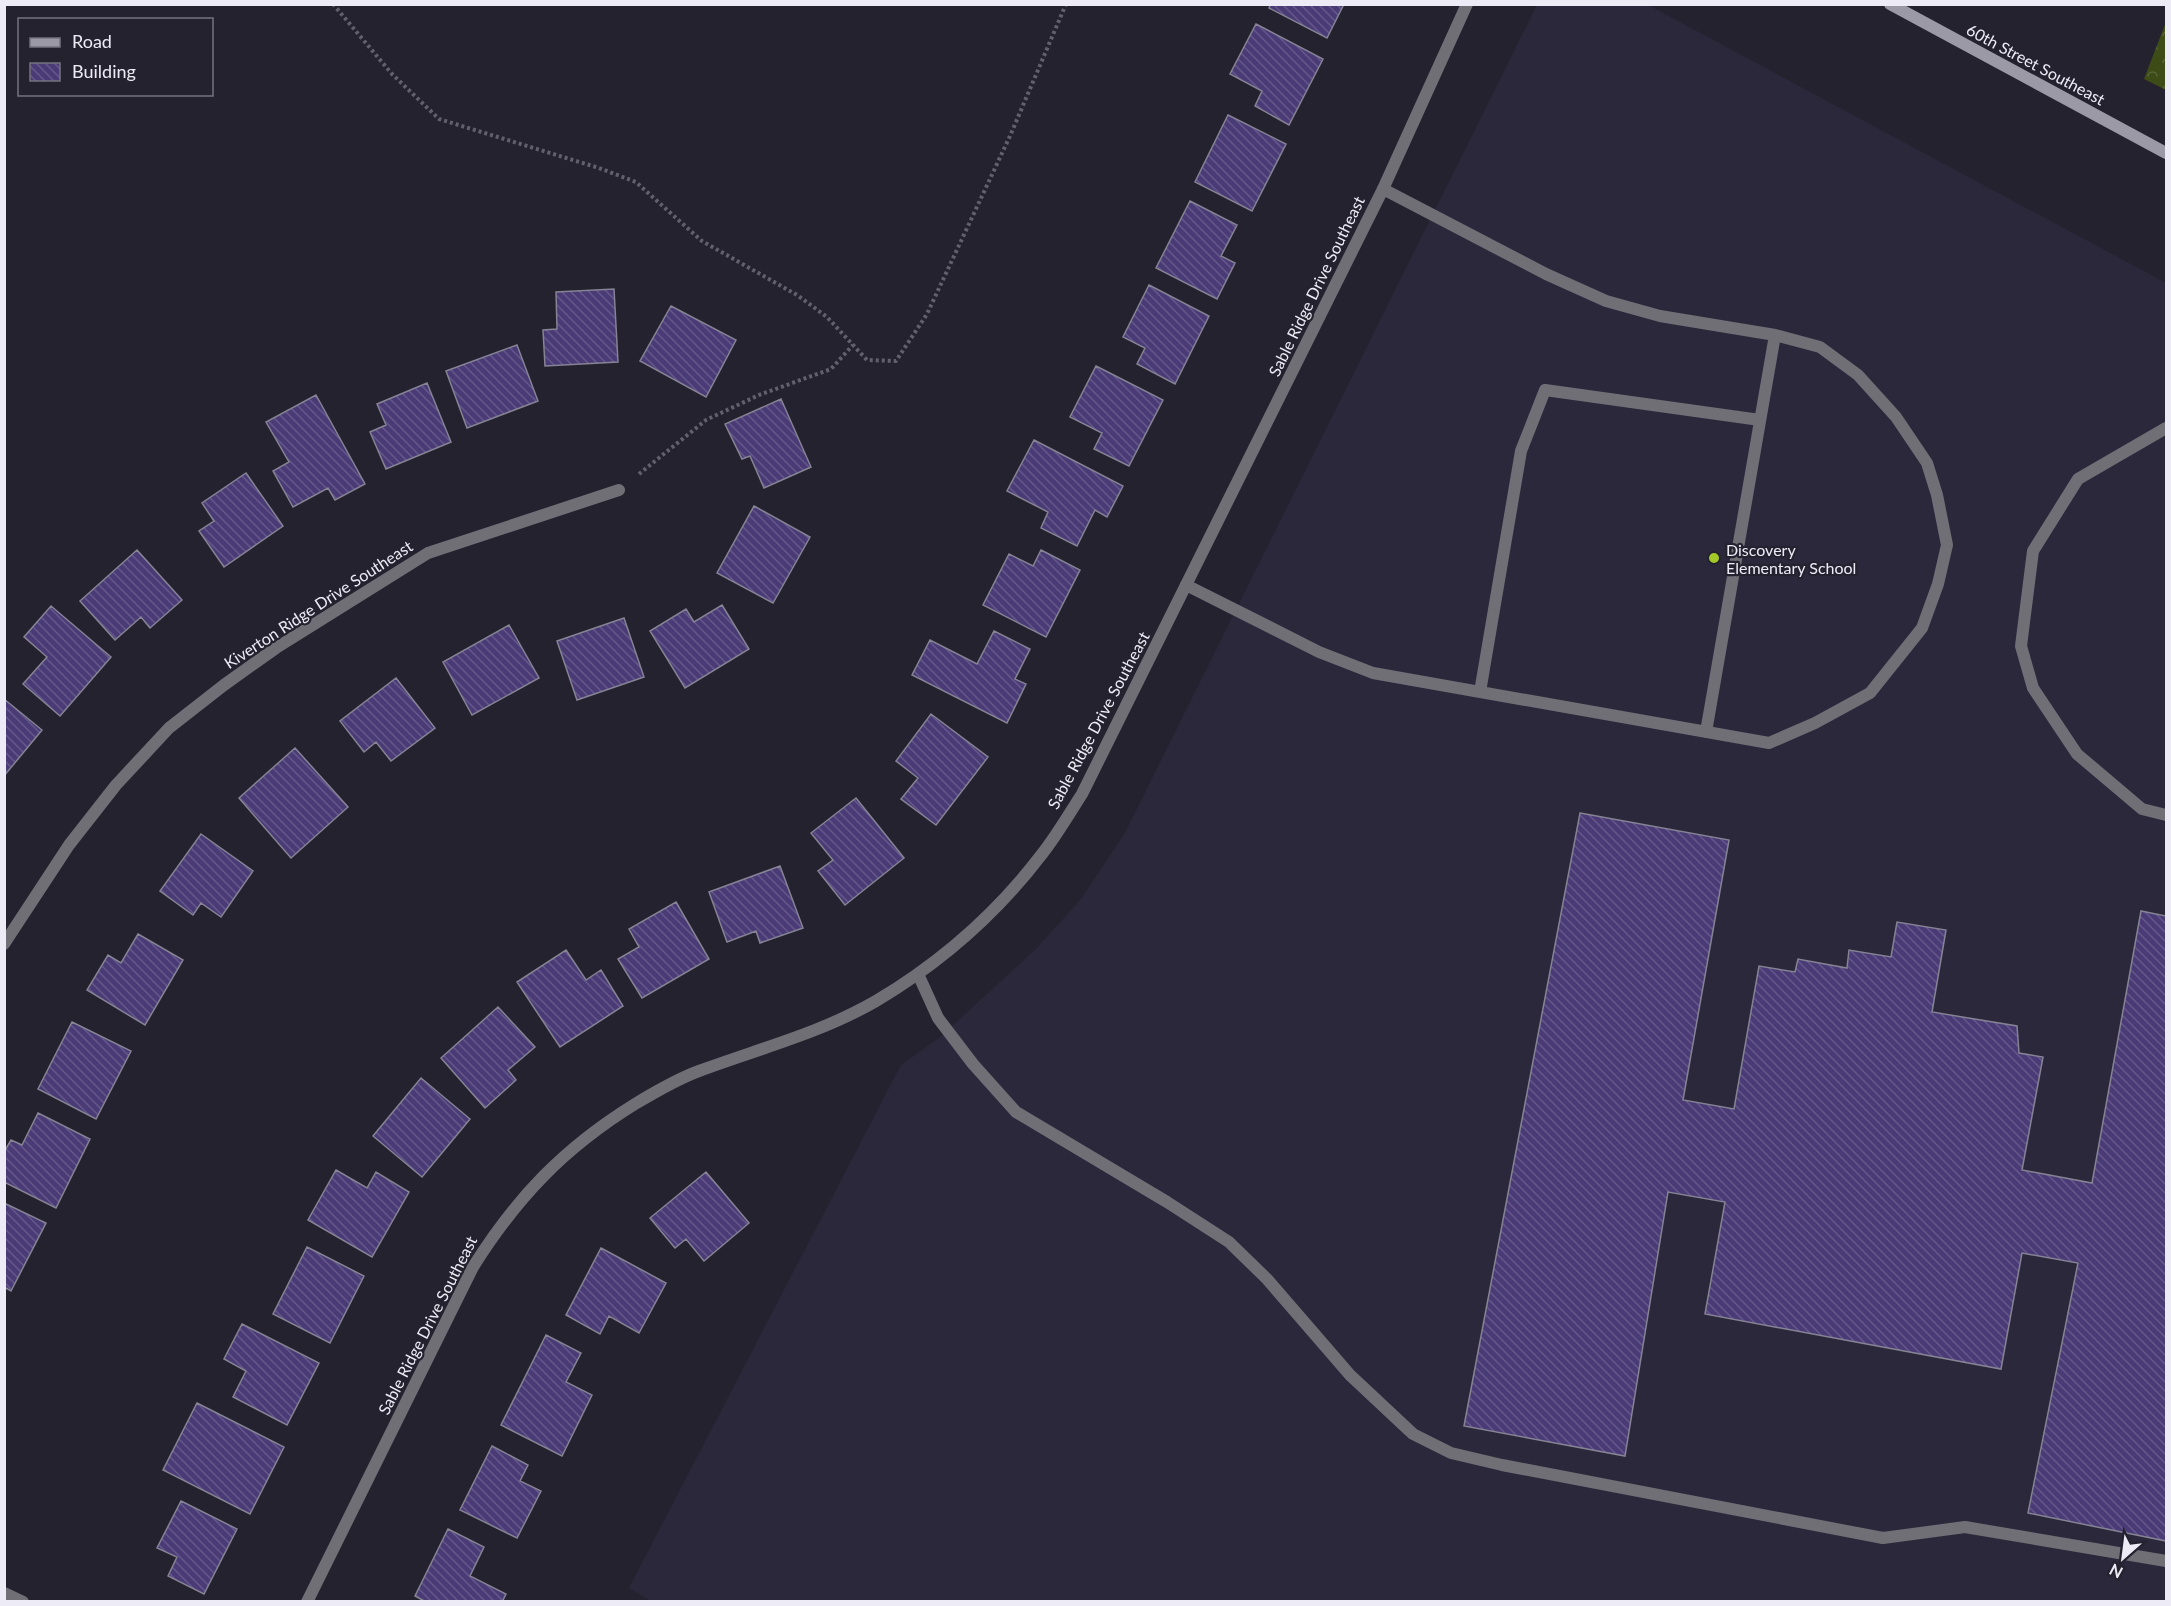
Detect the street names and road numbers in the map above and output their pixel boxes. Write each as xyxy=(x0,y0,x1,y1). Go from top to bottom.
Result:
street label: 60th Street Southeast xyxy=(1964,19,2109,109)
street label: Sable Ridge Drive Southeast xyxy=(1264,193,1368,379)
street label: Kiverton Ridge Drive Southeast xyxy=(220,536,416,672)
street label: Sable Ridge Drive Southeast xyxy=(1043,628,1153,812)
street label: Sable Ridge Drive Southeast xyxy=(374,1232,480,1417)

